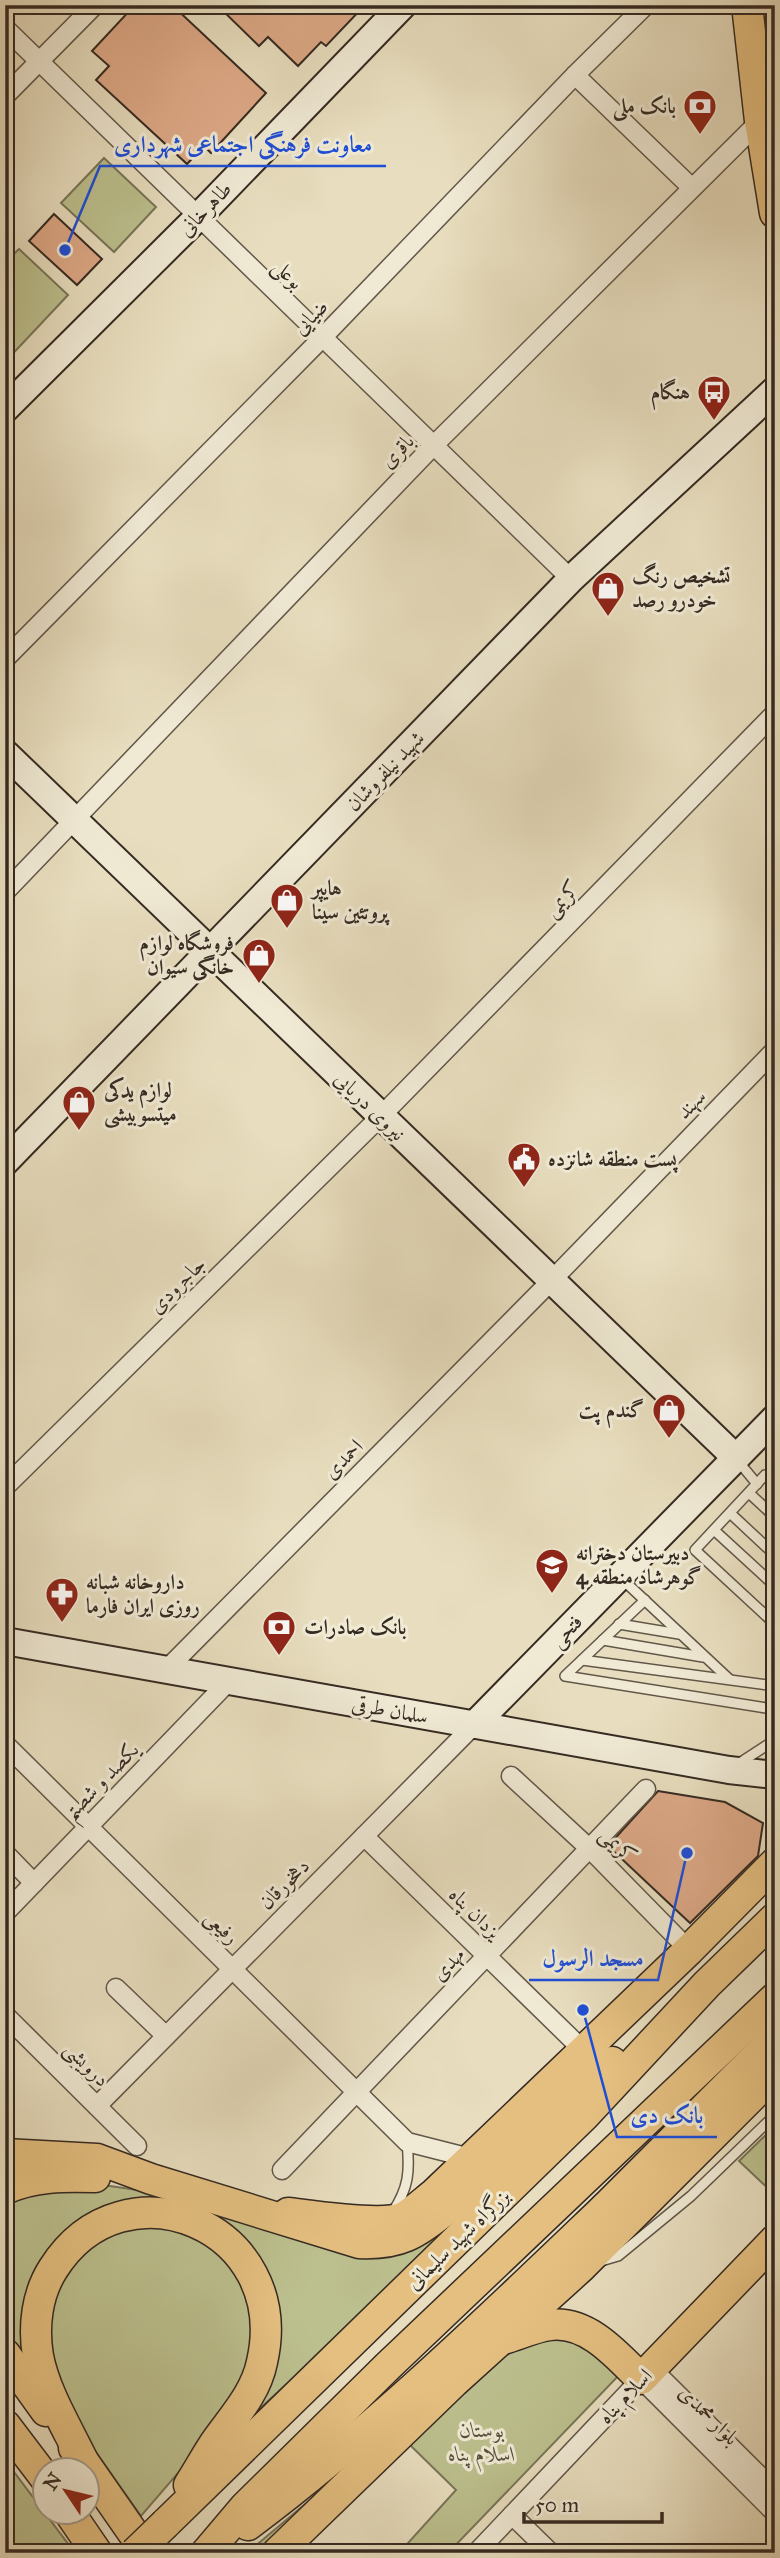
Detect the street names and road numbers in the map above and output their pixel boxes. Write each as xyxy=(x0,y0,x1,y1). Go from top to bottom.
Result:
street label: طاهرخانی xyxy=(173,176,237,242)
street label: بوعلی xyxy=(265,253,309,297)
street label: ضیایی xyxy=(287,294,334,341)
street label: باقری xyxy=(374,428,420,474)
street label: شهید نیلفروشان xyxy=(340,725,431,817)
street label: کریمی xyxy=(538,875,586,923)
street label: نیروی دریایی xyxy=(328,1066,411,1147)
street label: سهند xyxy=(671,1083,712,1125)
street label: جاجرودی xyxy=(143,1251,211,1319)
street label: احمدی xyxy=(318,1434,368,1484)
street label: فتحی xyxy=(544,1609,589,1654)
street label: سلمان طرقی xyxy=(350,1690,430,1730)
street label: یکصد و شصتم xyxy=(58,1736,151,1831)
street label: کریمی xyxy=(594,1821,642,1869)
street label: دهخورقان xyxy=(253,1853,315,1915)
street label: یزدان پناه xyxy=(442,1882,508,1947)
street label: رفیعی xyxy=(199,1904,245,1950)
street label: مهدی xyxy=(426,1942,471,1987)
street label: درویشی xyxy=(57,2036,115,2094)
street label: بزرگراه شهید سلیمانی xyxy=(400,2182,516,2296)
street label: اسلام پناه xyxy=(592,2363,661,2433)
street label: بلوار محمدی xyxy=(673,2379,745,2451)

